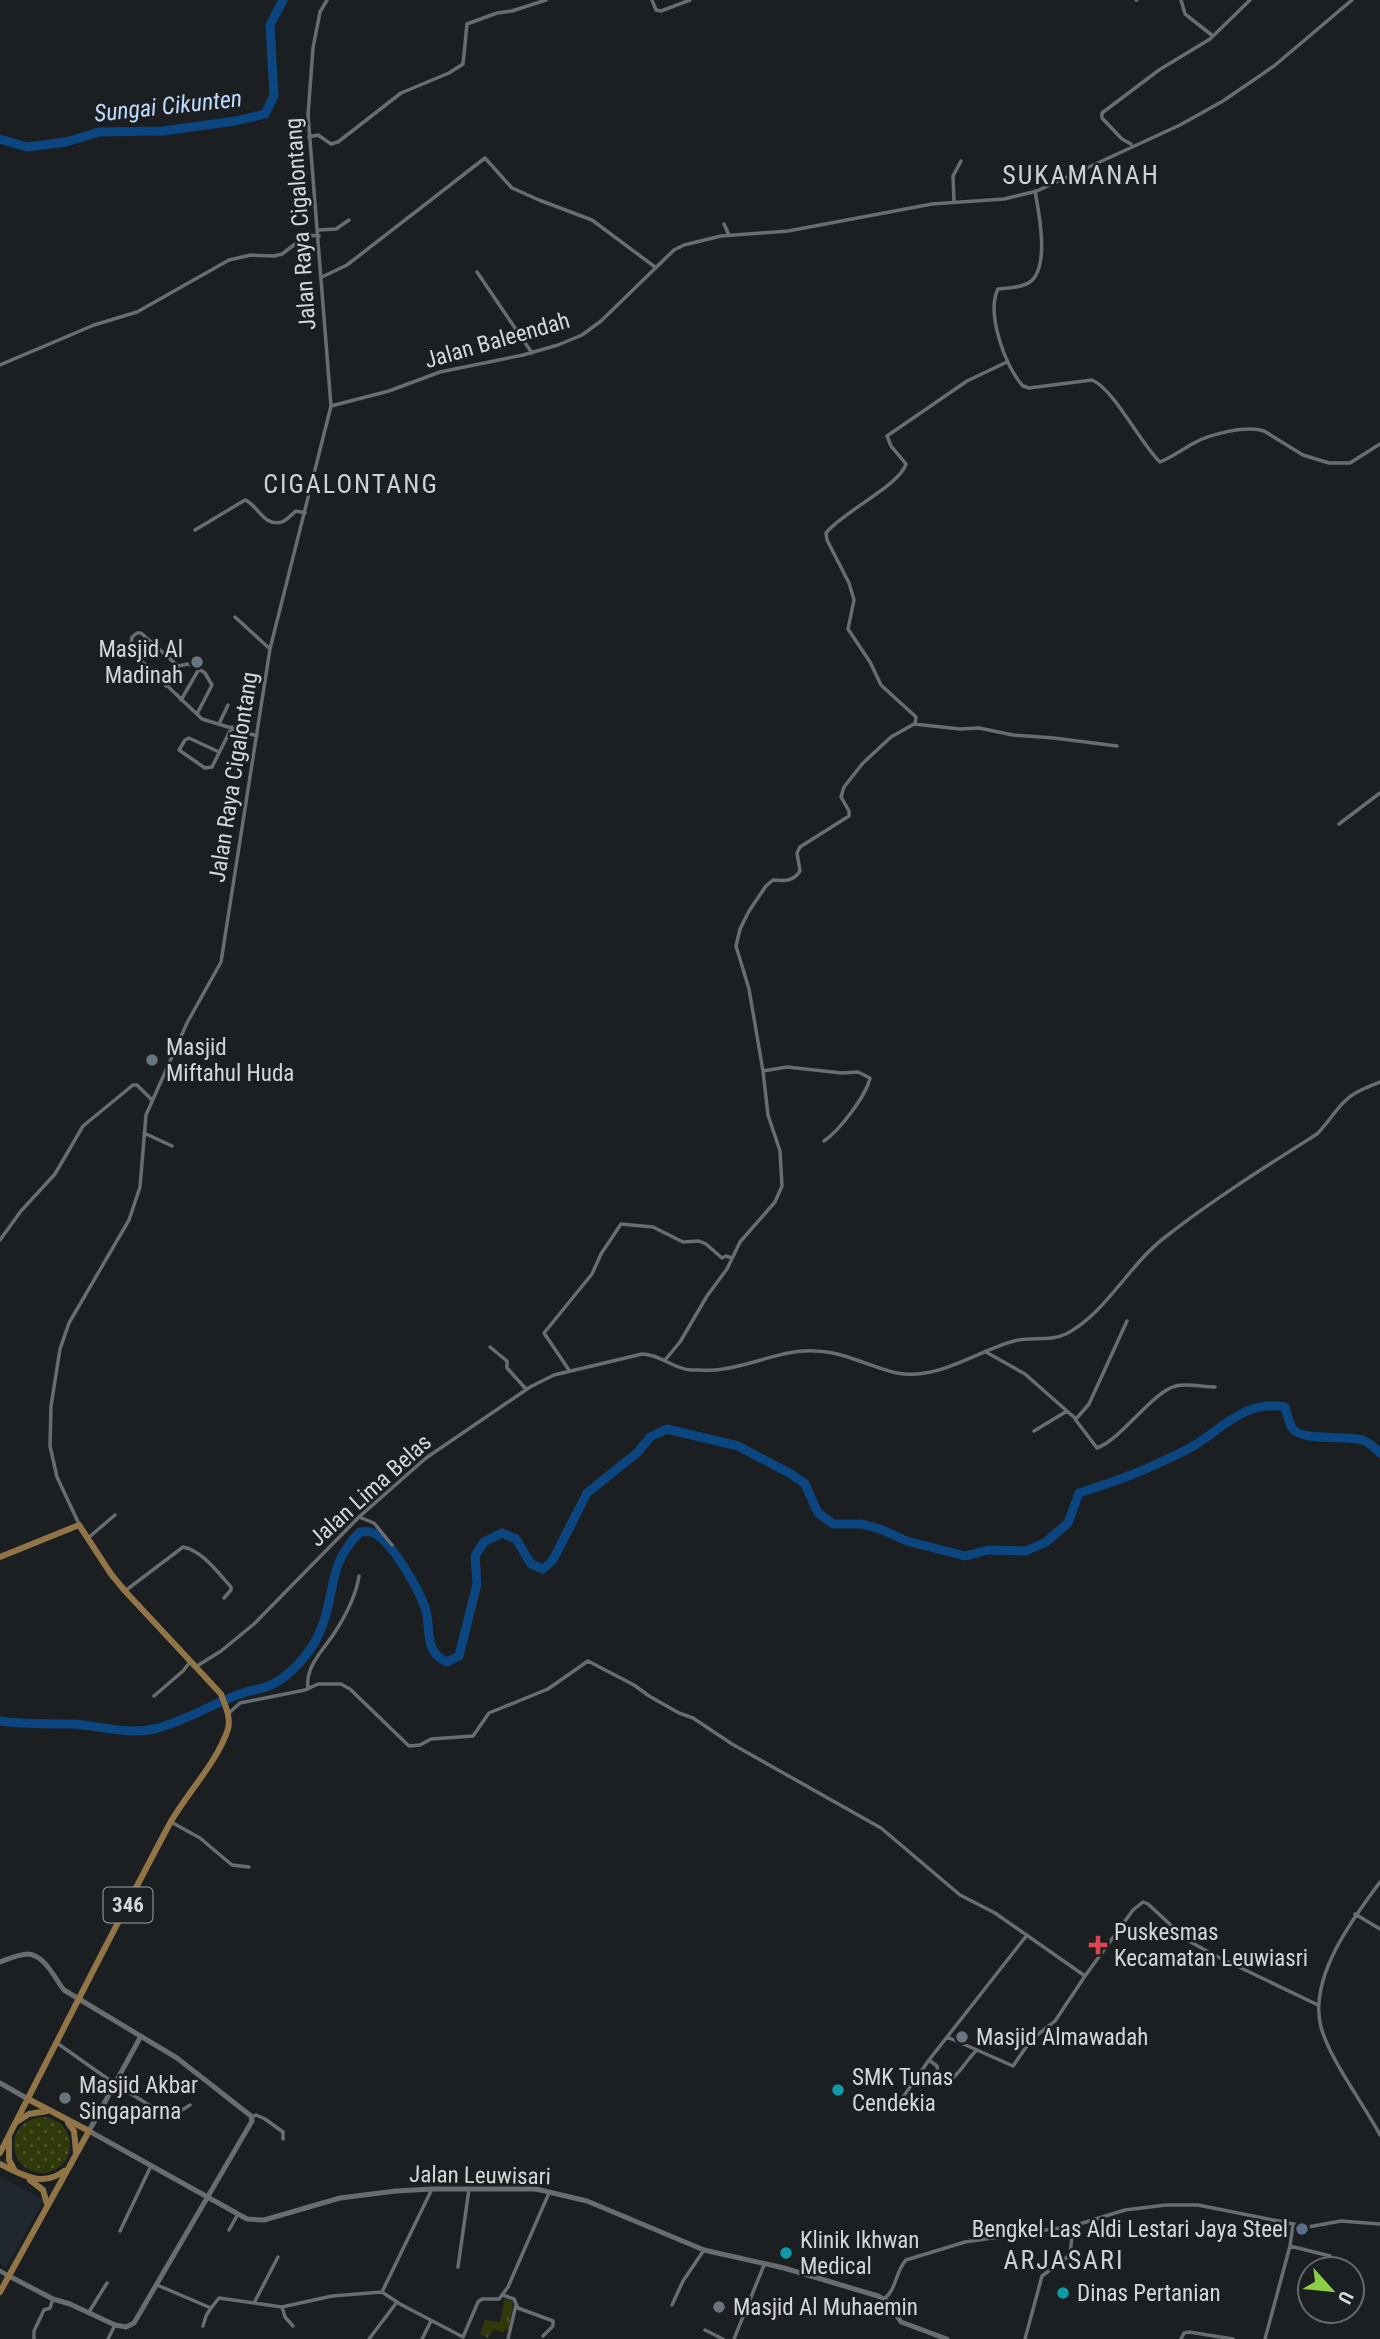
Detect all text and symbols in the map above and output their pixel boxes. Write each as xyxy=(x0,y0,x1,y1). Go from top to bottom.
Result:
water label: Sungai Cikunten xyxy=(93,84,243,128)
street label: Jalan Raya Cigalontang xyxy=(280,117,321,331)
district label: SUKAMANAH xyxy=(1002,160,1160,190)
street label: Jalan Baleendah xyxy=(421,307,573,374)
district label: CIGALONTANG xyxy=(263,469,439,499)
place label: Masjid Al Madinah xyxy=(98,636,183,689)
marker: Masjid Al Madinah xyxy=(189,654,205,670)
street label: Jalan Raya Cigalontang xyxy=(204,670,263,884)
place label: Masjid Miftahul Huda xyxy=(166,1034,294,1087)
marker: Masjid Miftahul Huda xyxy=(144,1052,160,1068)
street label: Jalan Lima Belas xyxy=(304,1429,437,1552)
road number: 346 xyxy=(104,1888,152,1923)
place label: Puskesmas Kecamatan Leuwiasri xyxy=(1114,1919,1308,1972)
marker: Puskesmas Kecamatan Leuwiasri xyxy=(1088,1935,1108,1955)
place label: Masjid Almawadah xyxy=(976,2024,1148,2051)
marker: Masjid Almawadah xyxy=(954,2029,970,2045)
place label: SMK Tunas Cendekia xyxy=(852,2064,953,2117)
place label: Masjid Akbar Singaparna xyxy=(79,2072,198,2125)
marker: SMK Tunas Cendekia xyxy=(830,2082,846,2098)
marker: Masjid Akbar Singaparna xyxy=(57,2090,73,2106)
street label: Jalan Leuwisari xyxy=(409,2161,551,2190)
place label: Bengkel Las Aldi Lestari Jaya Steel xyxy=(972,2216,1288,2243)
marker: Bengkel Las Aldi Lestari Jaya Steel xyxy=(1294,2221,1310,2237)
place label: Klinik Ikhwan Medical xyxy=(800,2227,920,2280)
marker: Klinik Ikhwan Medical xyxy=(778,2245,794,2261)
district label: ARJASARI xyxy=(1004,2245,1124,2275)
north arrow xyxy=(1296,2255,1366,2325)
place label: Dinas Pertanian xyxy=(1077,2280,1221,2307)
marker: Dinas Pertanian xyxy=(1055,2285,1071,2301)
text: U xyxy=(1333,2287,1358,2308)
place label: Masjid Al Muhaemin xyxy=(733,2294,918,2321)
marker: Masjid Al Muhaemin xyxy=(711,2299,727,2315)

